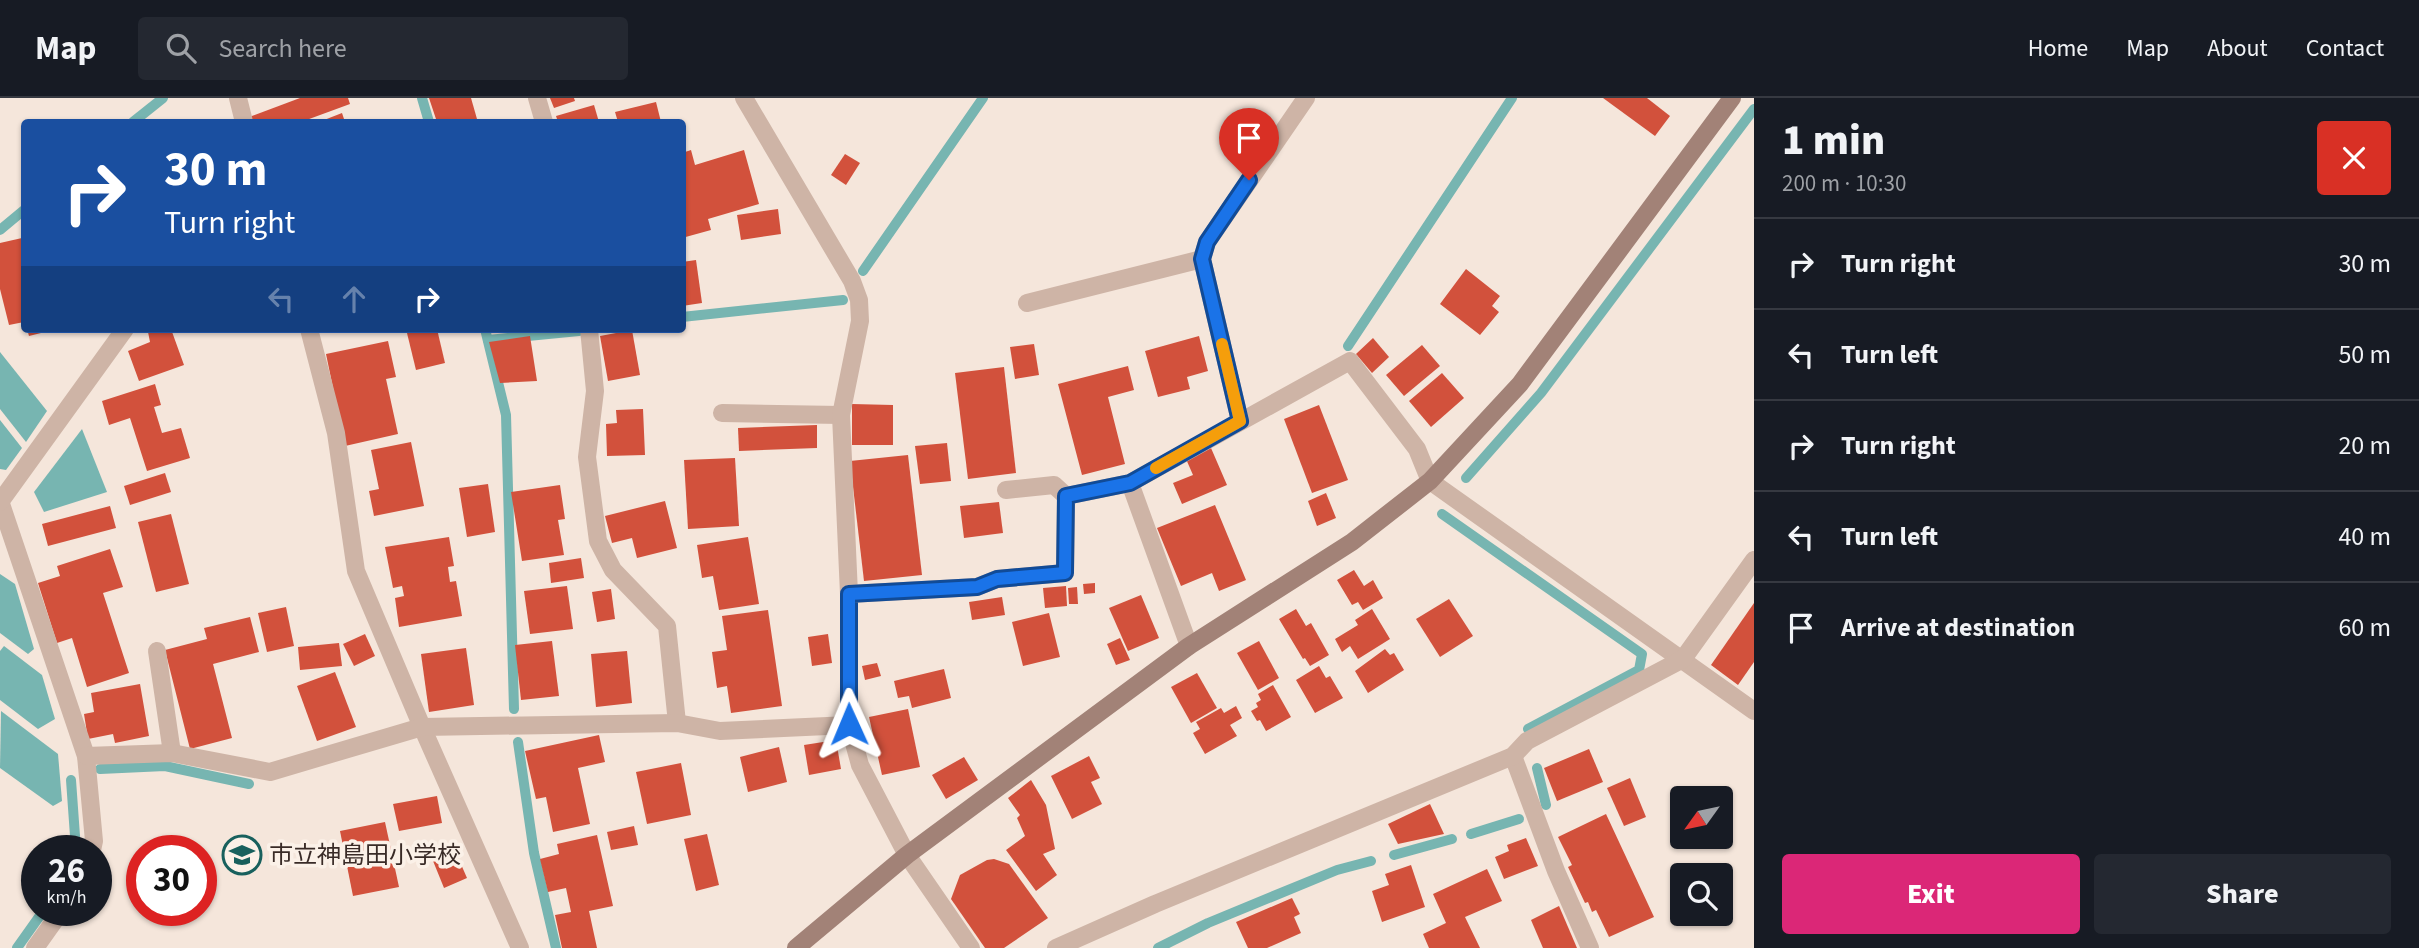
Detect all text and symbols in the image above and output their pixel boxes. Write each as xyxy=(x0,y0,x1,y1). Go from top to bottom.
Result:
search box xyxy=(138,17,628,80)
text: Map xyxy=(35,25,96,72)
icon: search xyxy=(162,29,200,67)
text: Search here xyxy=(218,30,347,67)
text: Home xyxy=(2028,31,2088,66)
text: Map xyxy=(2126,31,2169,66)
text: About xyxy=(2207,31,2268,66)
text: Contact xyxy=(2306,31,2384,66)
pin xyxy=(1219,108,1279,180)
text: 1 min xyxy=(1782,111,1885,171)
icon: arrive xyxy=(1230,119,1268,157)
button: close xyxy=(2317,121,2391,195)
text: 30 m xyxy=(164,135,268,205)
icon: right xyxy=(49,147,140,238)
text: 200 m · 10:30 xyxy=(1782,167,1906,200)
text: Turn right xyxy=(164,200,295,246)
icon: right xyxy=(1782,245,1820,283)
text: Turn right xyxy=(1841,245,1956,282)
text: 30 m xyxy=(2338,245,2391,282)
icon: left xyxy=(262,280,300,318)
icon: ahead xyxy=(335,280,373,318)
icon: right xyxy=(408,280,446,318)
icon: left xyxy=(1782,336,1820,374)
text: Turn left xyxy=(1841,336,1938,373)
text: 50 m xyxy=(2338,336,2391,373)
icon: right xyxy=(1782,427,1820,465)
text: Turn right xyxy=(1841,427,1956,464)
text: 20 m xyxy=(2338,427,2391,464)
icon: left xyxy=(1782,518,1820,556)
text: Turn left xyxy=(1841,518,1938,555)
text: 40 m xyxy=(2338,518,2391,555)
icon: arrive xyxy=(1782,609,1820,647)
text: Arrive at destination xyxy=(1841,609,2075,646)
text: 60 m xyxy=(2338,609,2391,646)
position arrow xyxy=(812,687,886,761)
north arrow xyxy=(1670,786,1732,849)
map controls xyxy=(1670,786,1733,926)
school or university icon: 市立神島田小学校 xyxy=(221,834,263,876)
speed limit sign: 30 xyxy=(126,835,217,926)
place label: 市立神島田小学校 xyxy=(269,838,461,873)
text: 26 xyxy=(48,846,85,896)
button: Exit xyxy=(1782,854,2080,934)
button: Share xyxy=(2094,854,2391,934)
button: search xyxy=(1670,863,1733,926)
text: km/h xyxy=(47,885,86,910)

